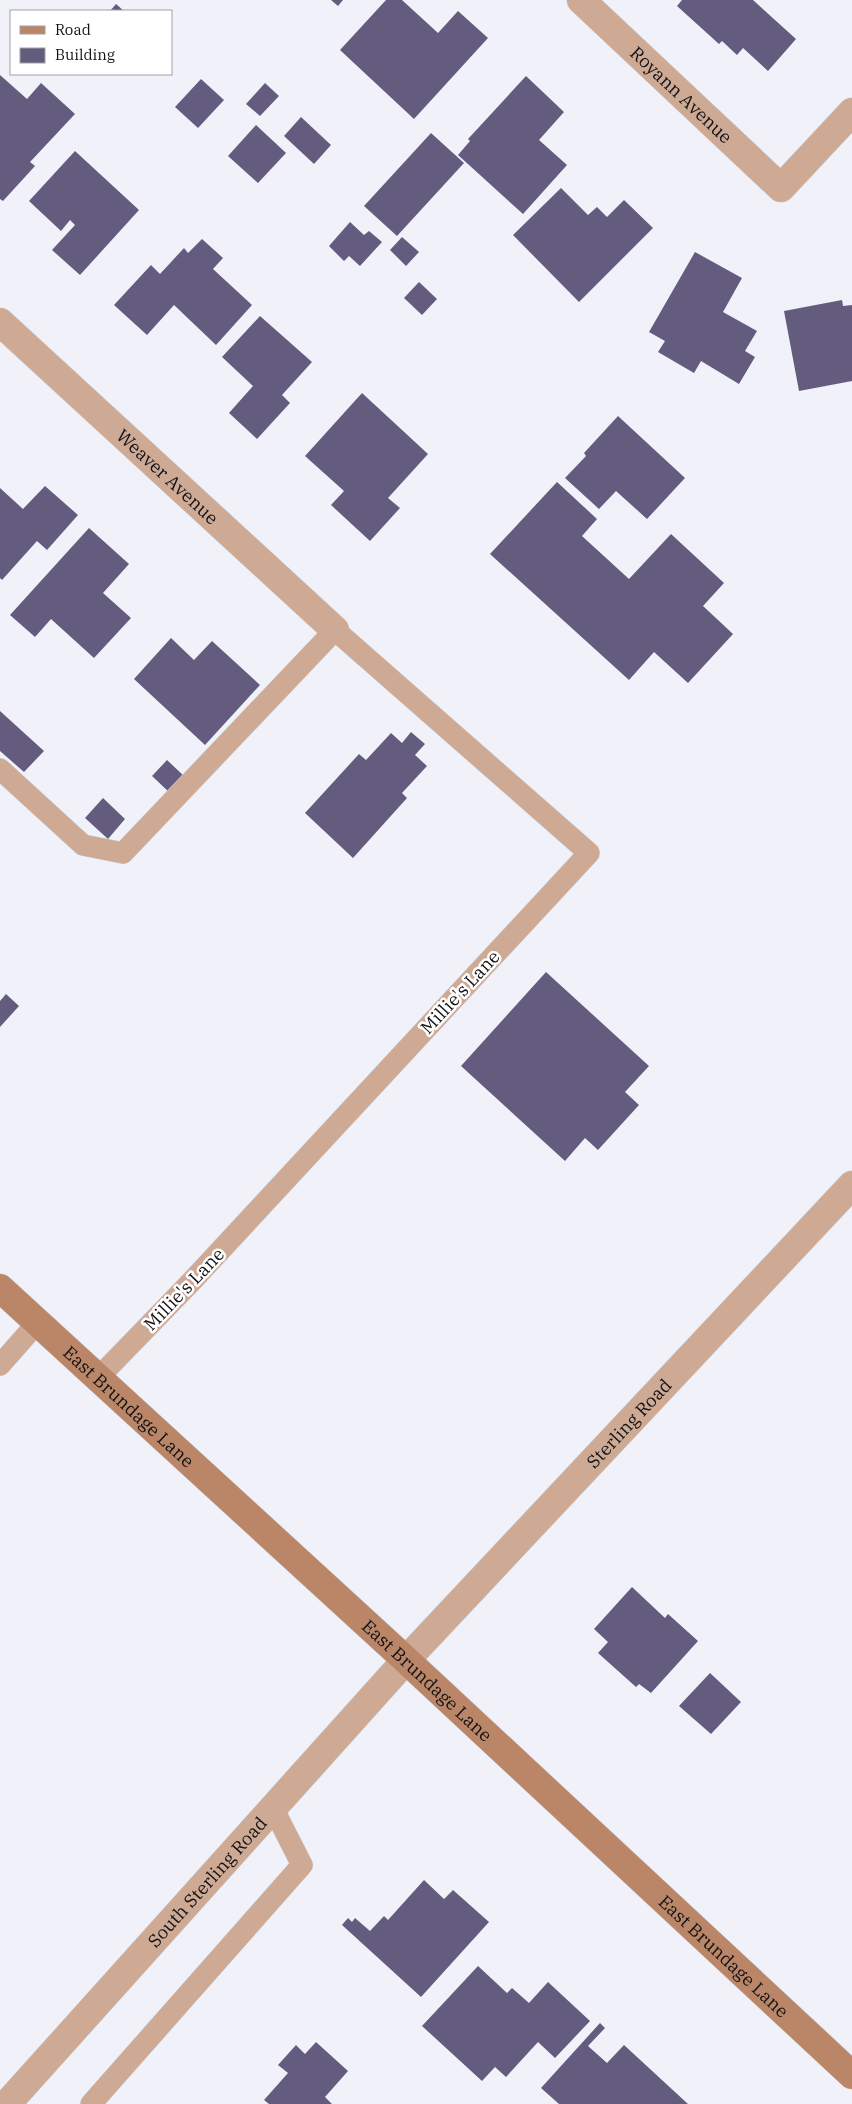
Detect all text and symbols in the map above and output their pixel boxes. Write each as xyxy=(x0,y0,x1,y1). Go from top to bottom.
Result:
legend xyxy=(10,10,172,75)
text: Road xyxy=(55,20,91,39)
street label: Royann Avenue xyxy=(626,41,737,148)
text: Building xyxy=(55,45,115,64)
street label: Weaver Avenue xyxy=(112,424,224,529)
street label: Millie's Lane xyxy=(415,945,505,1039)
street label: Millie's Lane xyxy=(139,1243,229,1335)
street label: East Brundage Lane xyxy=(59,1340,199,1472)
street label: Sterling Road xyxy=(581,1374,676,1472)
street label: East Brundage Lane xyxy=(357,1614,497,1746)
street label: South Sterling Road xyxy=(142,1811,272,1952)
street label: East Brundage Lane xyxy=(654,1890,794,2022)

